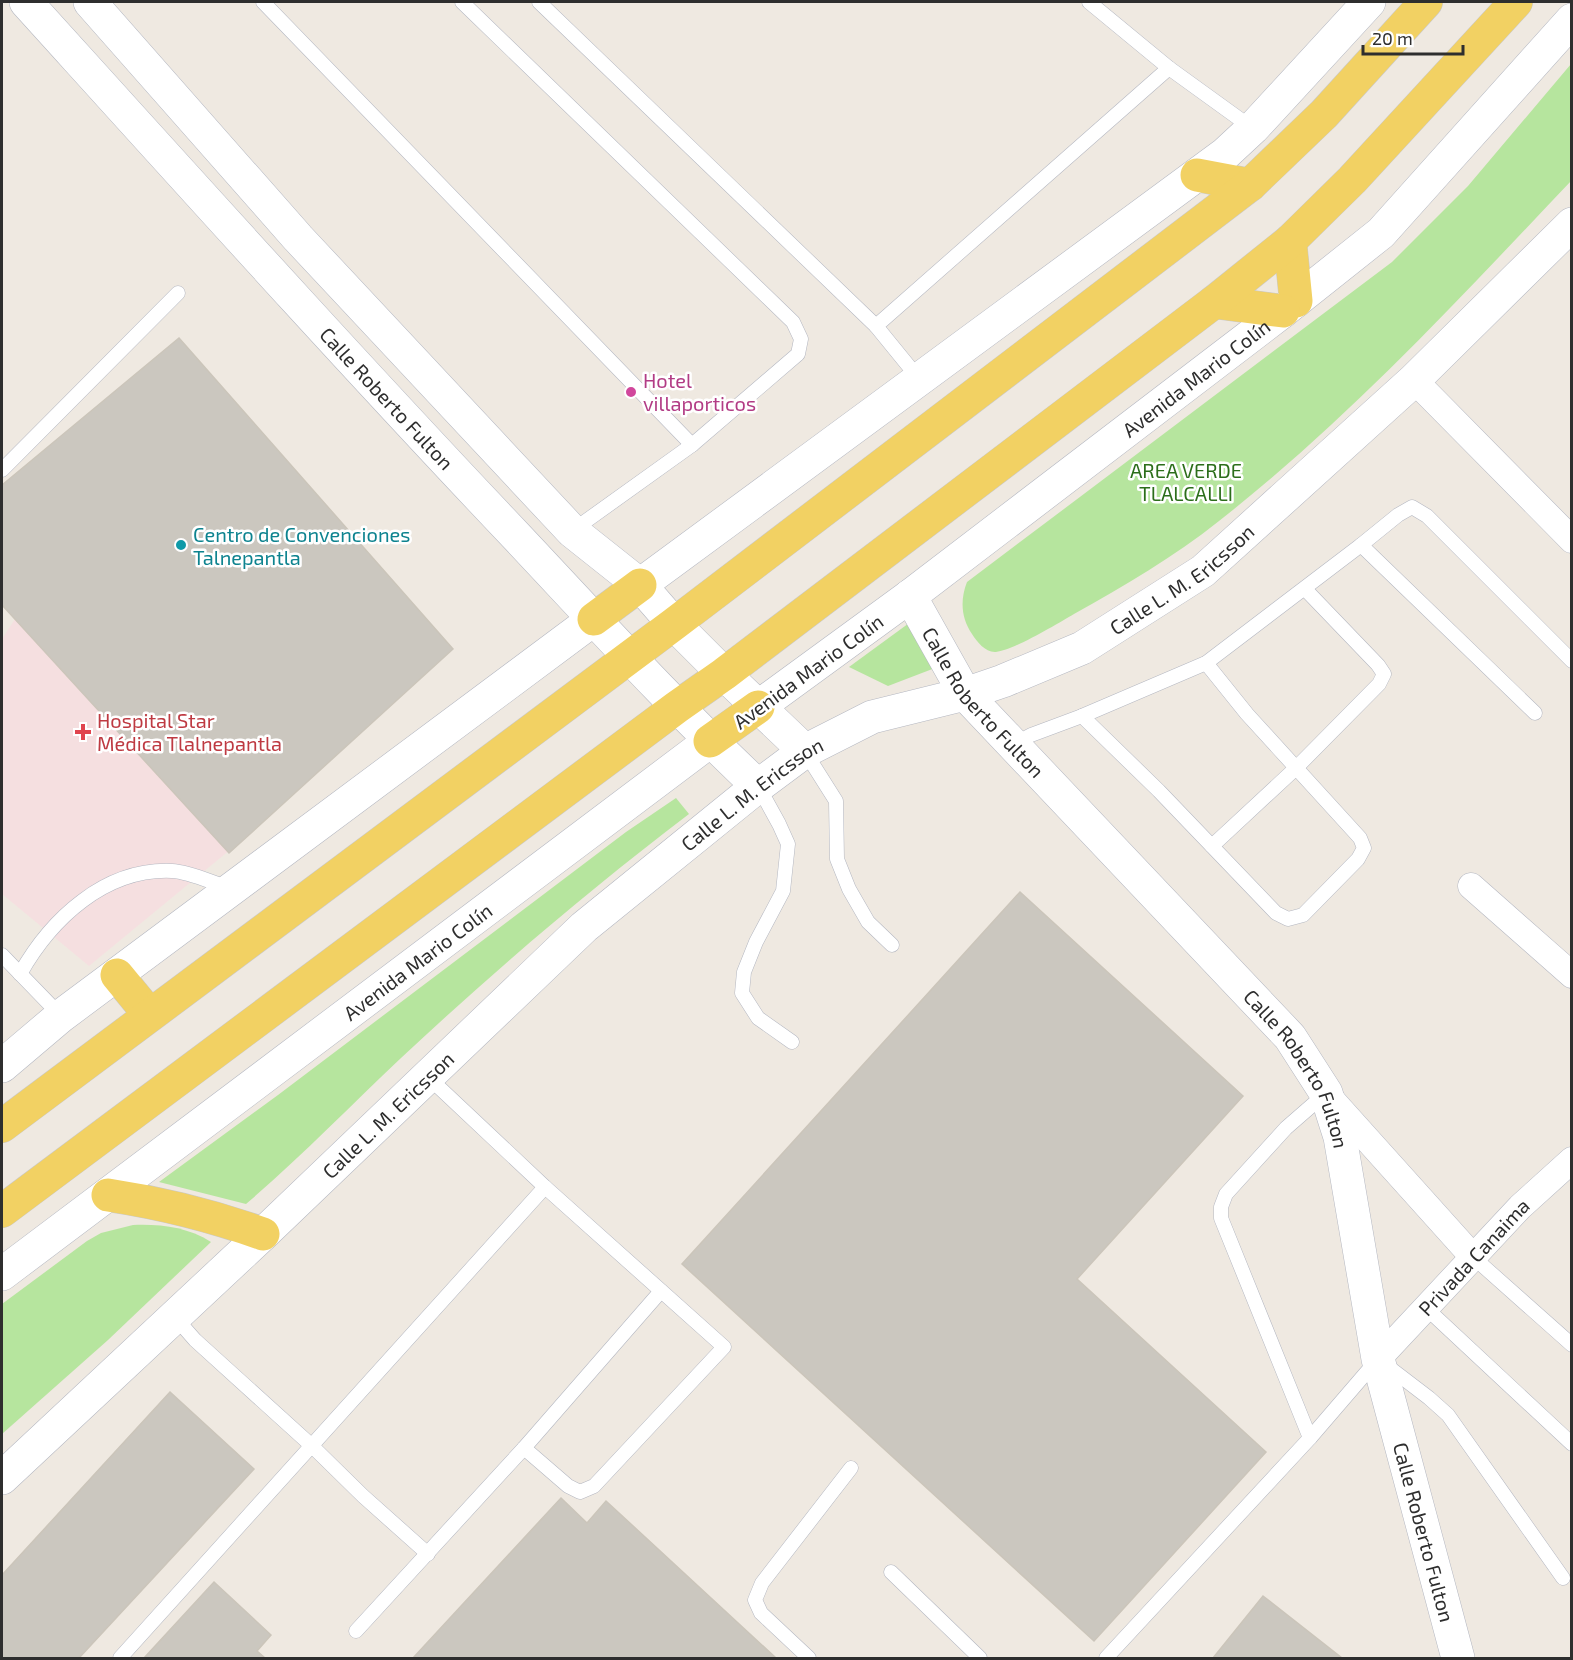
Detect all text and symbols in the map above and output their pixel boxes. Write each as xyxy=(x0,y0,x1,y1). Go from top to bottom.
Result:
scale bar xyxy=(1363,18,1464,56)
text: 20 m xyxy=(1372,27,1413,49)
street label: Avenida Mario Colín xyxy=(1117,314,1274,442)
street label: Calle Roberto Fulton xyxy=(315,322,459,474)
place label: Hotel villaporticos xyxy=(643,368,756,415)
marker: Hotel villaporticos xyxy=(624,385,638,399)
park label: AREA VERDE TLALCALLI xyxy=(1130,458,1242,505)
street label: Calle L. M. Ericsson xyxy=(1105,519,1259,639)
place label: Centro de Convenciones Talnepantla xyxy=(193,522,410,569)
marker: Centro de Convenciones Talnepantla xyxy=(174,538,188,552)
street label: Avenida Mario Colín xyxy=(728,609,888,733)
street label: Calle Roberto Fulton xyxy=(918,623,1049,782)
place label: Hospital Star Médica Tlalnepantla xyxy=(97,708,282,755)
marker: Hospital Star Médica Tlalnepantla xyxy=(74,723,92,741)
street label: Calle L. M. Ericsson xyxy=(676,732,827,856)
street label: Avenida Mario Colín xyxy=(339,898,496,1025)
street label: Calle Roberto Fulton xyxy=(1239,984,1354,1150)
street label: Calle L. M. Ericsson xyxy=(317,1046,459,1183)
street label: Privada Canaima xyxy=(1413,1193,1534,1320)
street label: Calle Roberto Fulton xyxy=(1389,1440,1460,1625)

